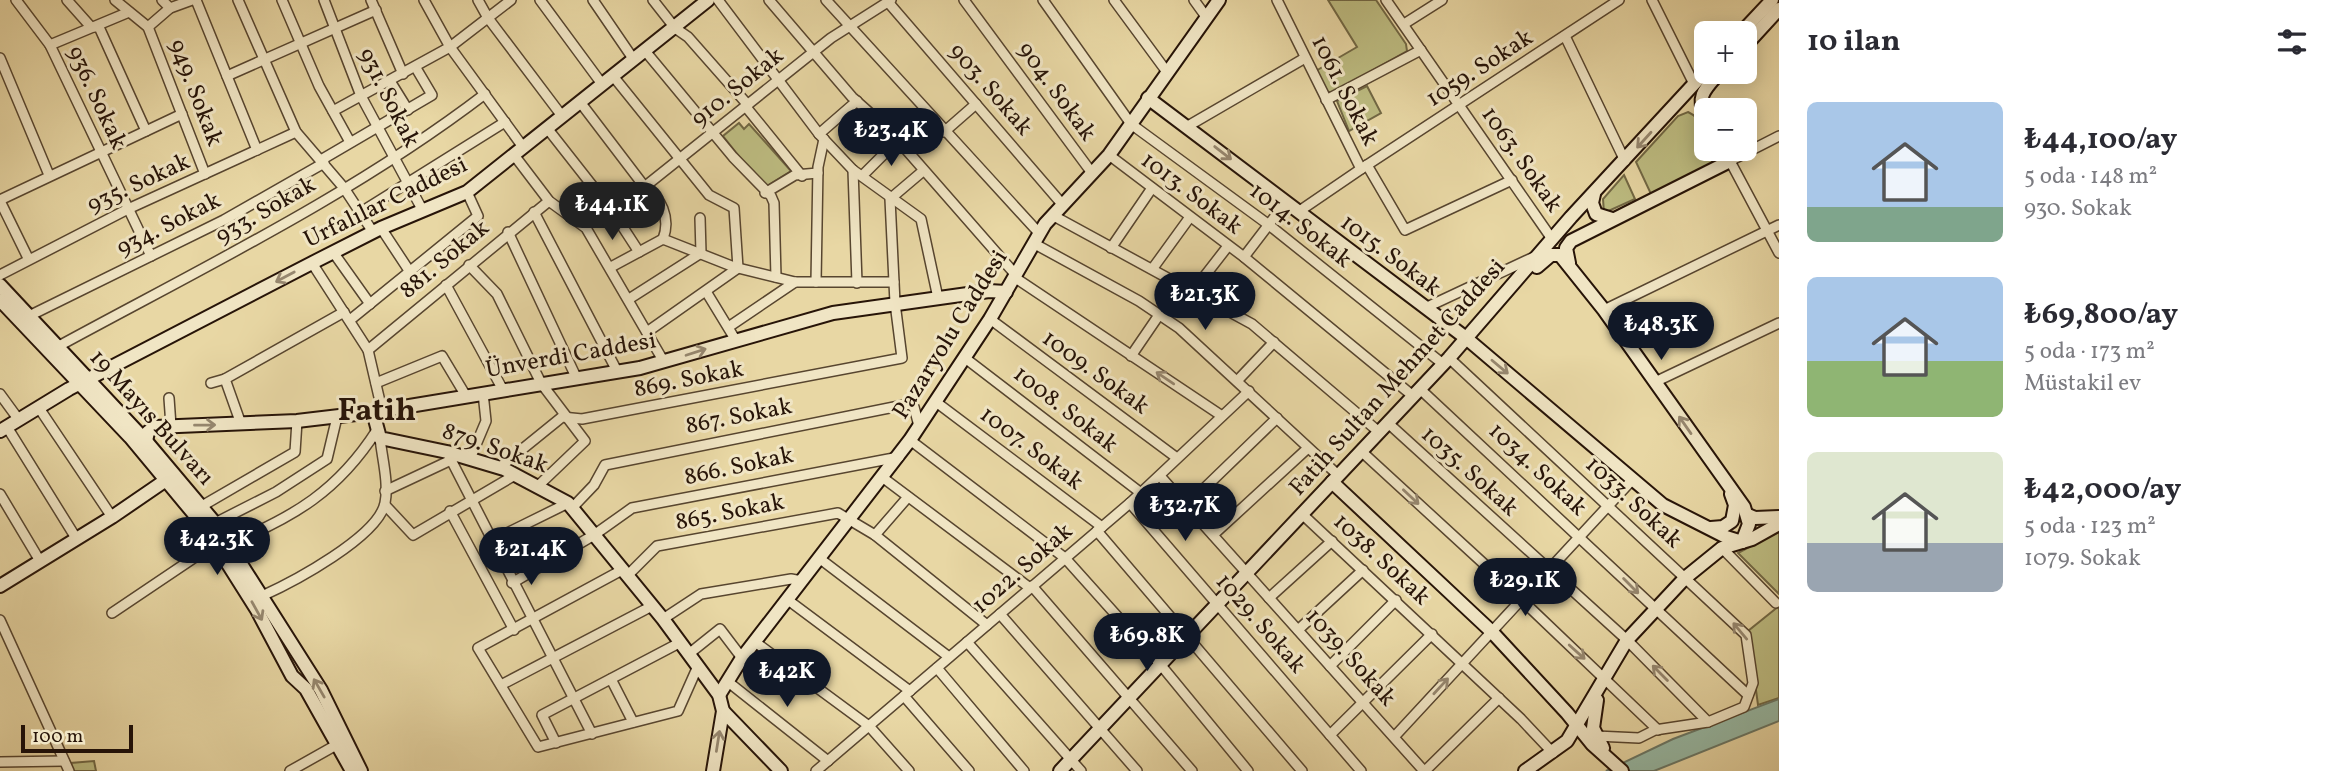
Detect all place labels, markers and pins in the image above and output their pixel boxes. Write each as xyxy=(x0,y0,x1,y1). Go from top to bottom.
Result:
pin: ₺23.4K xyxy=(834,108,948,168)
pin: ₺44.1K xyxy=(555,182,669,242)
pin: ₺21.3K xyxy=(1148,272,1262,332)
pin: ₺48.3K xyxy=(1604,302,1718,362)
pin: ₺32.7K xyxy=(1128,484,1242,543)
pin: ₺42.3K xyxy=(160,518,274,577)
pin: ₺21.4K xyxy=(474,528,588,587)
pin: ₺29.1K xyxy=(1468,558,1582,618)
pin: ₺69.8K xyxy=(1090,614,1204,673)
pin: ₺42K xyxy=(746,650,828,709)

